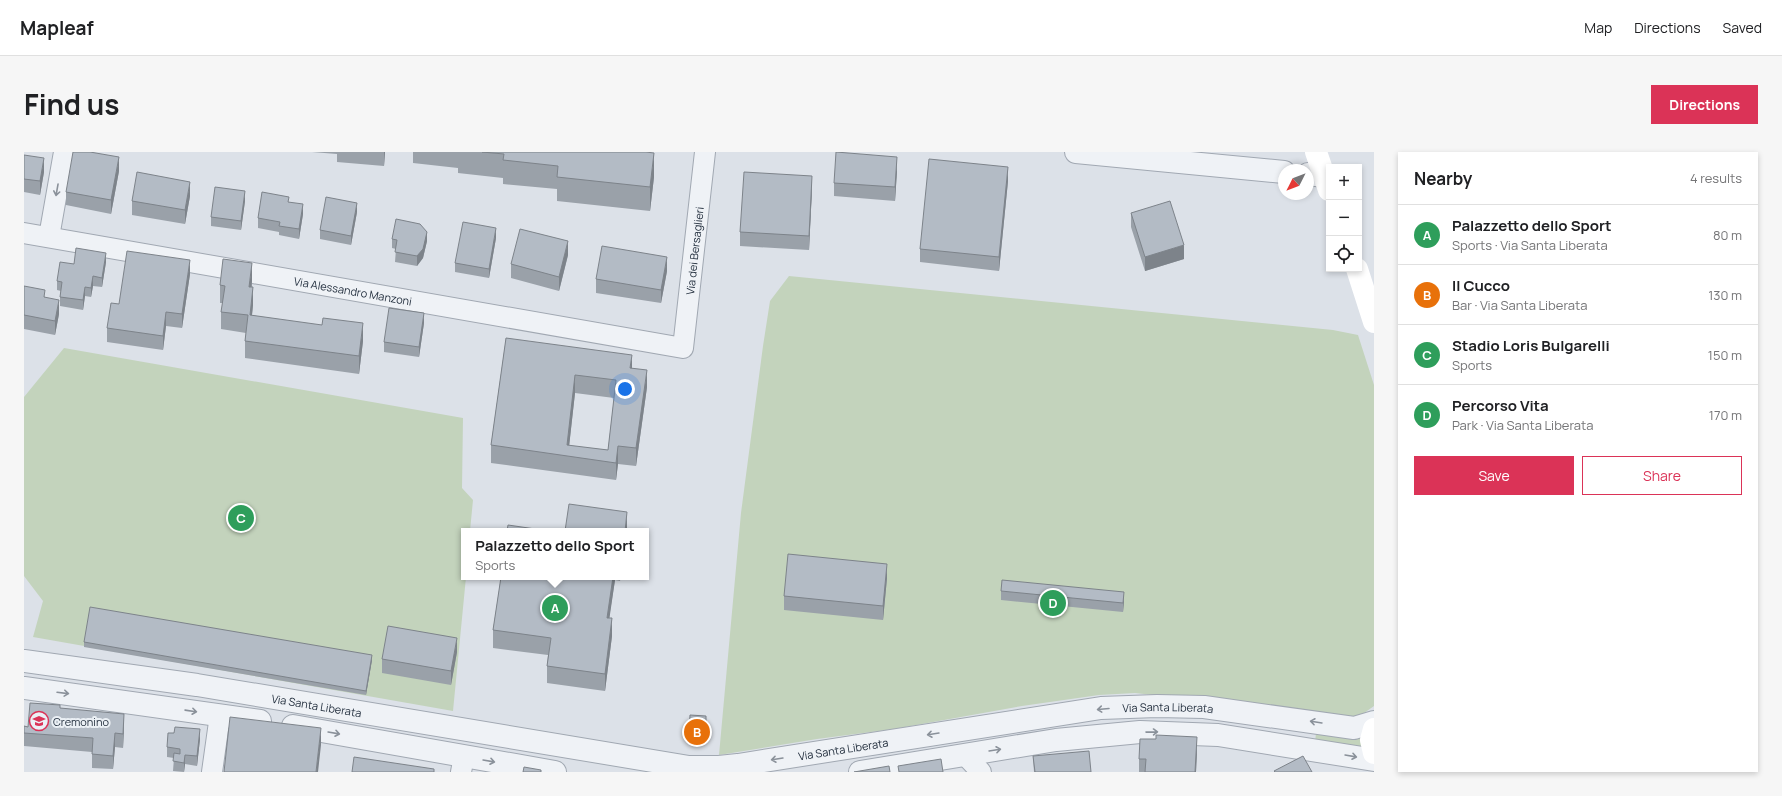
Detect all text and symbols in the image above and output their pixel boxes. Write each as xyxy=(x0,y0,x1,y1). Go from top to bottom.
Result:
text: Mapleaf xyxy=(20,15,94,41)
text: Map xyxy=(1584,18,1612,37)
text: Directions xyxy=(1634,18,1701,37)
text: Saved xyxy=(1723,18,1762,37)
text: Find us xyxy=(24,85,119,123)
button: Directions xyxy=(1651,85,1758,124)
north arrow xyxy=(1278,164,1314,200)
map controls xyxy=(1326,164,1362,272)
button: + xyxy=(1326,164,1362,200)
text: Nearby xyxy=(1414,167,1472,190)
text: 4 results xyxy=(1690,169,1742,187)
one-way arrow xyxy=(53,184,61,197)
button: − xyxy=(1326,200,1362,236)
street label: Via dei Bersaglieri xyxy=(682,206,706,295)
text: Palazzetto dello Sport xyxy=(1452,215,1612,236)
text: A xyxy=(1423,226,1431,244)
text: 80 m xyxy=(1713,226,1742,244)
button: locate xyxy=(1326,236,1362,272)
text: Sports · Via Santa Liberata xyxy=(1452,236,1608,254)
street label: Via Alessandro Manzoni xyxy=(293,273,413,308)
text: Il Cucco xyxy=(1452,275,1510,296)
text: B xyxy=(1423,286,1431,304)
text: 130 m xyxy=(1708,286,1742,304)
text: Bar · Via Santa Liberata xyxy=(1452,296,1588,314)
text: Stadio Loris Bulgarelli xyxy=(1452,335,1610,356)
text: C xyxy=(1422,346,1432,364)
text: 150 m xyxy=(1708,346,1742,364)
text: Sports xyxy=(1452,356,1492,374)
your location xyxy=(615,379,635,399)
text: Percorso Vita xyxy=(1452,395,1549,416)
text: D xyxy=(1422,406,1432,424)
text: 170 m xyxy=(1709,406,1742,424)
text: Park · Via Santa Liberata xyxy=(1452,416,1594,434)
button: Save xyxy=(1414,456,1574,495)
button: Share xyxy=(1582,456,1742,495)
pin: C xyxy=(228,503,254,533)
popup xyxy=(461,528,649,580)
text: Palazzetto dello Sport xyxy=(475,535,635,556)
text: Sports xyxy=(475,556,515,574)
pin: D xyxy=(1040,588,1066,618)
pin: A xyxy=(542,593,568,623)
one-way arrow xyxy=(56,689,69,697)
street label: Via Santa Liberata xyxy=(271,690,363,720)
street label: Via Santa Liberata xyxy=(1122,698,1214,716)
one-way arrow xyxy=(1097,705,1110,712)
one-way arrow xyxy=(184,707,197,715)
school or university icon: Cremonino xyxy=(28,710,50,732)
place label: Cremonino xyxy=(53,714,109,729)
pin: B xyxy=(684,717,710,747)
one-way arrow xyxy=(1310,718,1323,726)
one-way arrow xyxy=(1145,728,1158,736)
one-way arrow xyxy=(327,729,340,737)
one-way arrow xyxy=(927,730,940,738)
street label: Via Santa Liberata xyxy=(797,734,889,763)
one-way arrow xyxy=(989,746,1002,754)
one-way arrow xyxy=(1344,752,1357,760)
one-way arrow xyxy=(771,755,784,763)
one-way arrow xyxy=(482,757,495,765)

